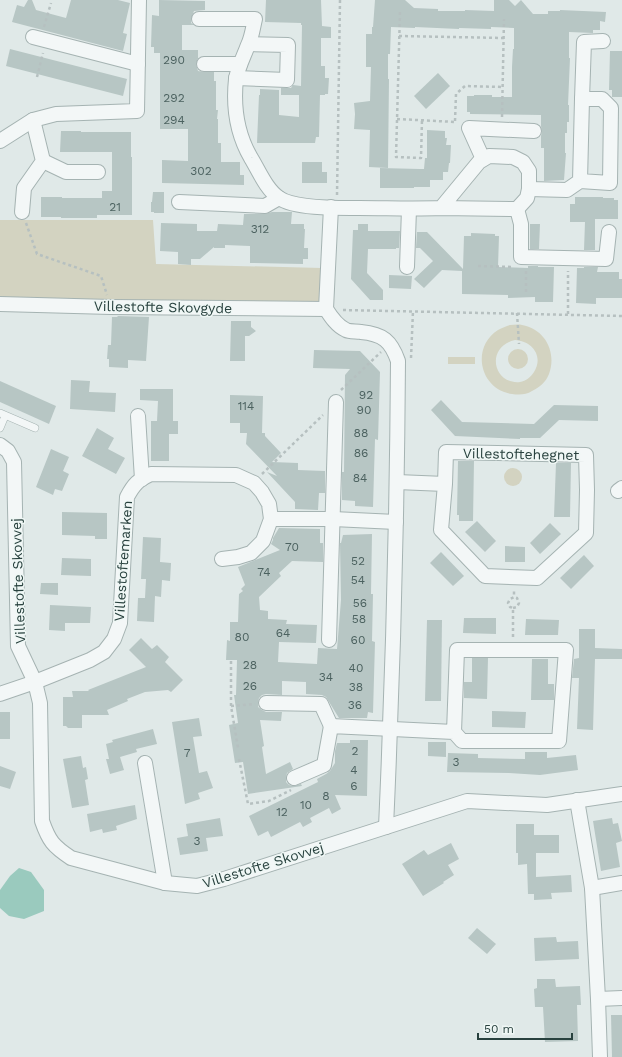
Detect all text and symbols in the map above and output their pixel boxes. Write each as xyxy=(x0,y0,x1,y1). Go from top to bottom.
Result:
house number: 290 xyxy=(163,53,185,67)
house number: 292 xyxy=(163,91,185,105)
house number: 294 xyxy=(163,113,185,127)
house number: 302 xyxy=(190,164,212,178)
house number: 21 xyxy=(109,200,121,214)
house number: 312 xyxy=(251,222,269,236)
street label: Villestofte Skovgyde xyxy=(94,298,232,316)
house number: 92 xyxy=(359,388,373,402)
house number: 114 xyxy=(238,399,254,413)
house number: 90 xyxy=(357,403,371,417)
house number: 88 xyxy=(354,426,368,440)
street label: Villestoftehegnet xyxy=(463,445,579,463)
house number: 86 xyxy=(354,446,368,460)
house number: 84 xyxy=(353,471,367,485)
street label: Villestoftemarken xyxy=(111,500,135,622)
street label: Villestofte Skovvej xyxy=(8,518,28,644)
house number: 70 xyxy=(285,540,299,554)
house number: 52 xyxy=(351,554,365,568)
house number: 74 xyxy=(257,565,271,579)
house number: 54 xyxy=(351,573,365,587)
house number: 56 xyxy=(353,596,367,610)
house number: 58 xyxy=(352,612,366,626)
house number: 64 xyxy=(276,626,290,640)
house number: 80 xyxy=(235,630,249,644)
house number: 60 xyxy=(351,633,365,647)
house number: 28 xyxy=(243,658,257,672)
house number: 40 xyxy=(349,661,363,675)
house number: 34 xyxy=(319,670,333,684)
house number: 26 xyxy=(243,679,257,693)
house number: 38 xyxy=(349,680,363,694)
house number: 36 xyxy=(348,698,362,712)
house number: 2 xyxy=(352,744,359,758)
house number: 7 xyxy=(184,746,191,760)
house number: 3 xyxy=(453,755,460,769)
house number: 4 xyxy=(350,763,358,777)
house number: 6 xyxy=(350,779,358,793)
house number: 8 xyxy=(322,789,330,803)
house number: 10 xyxy=(300,798,312,812)
house number: 12 xyxy=(276,805,288,819)
house number: 3 xyxy=(194,834,201,848)
street label: Villestofte Skovvej xyxy=(200,839,326,891)
scale bar xyxy=(478,1015,572,1041)
text: 50 m xyxy=(484,1022,514,1036)

